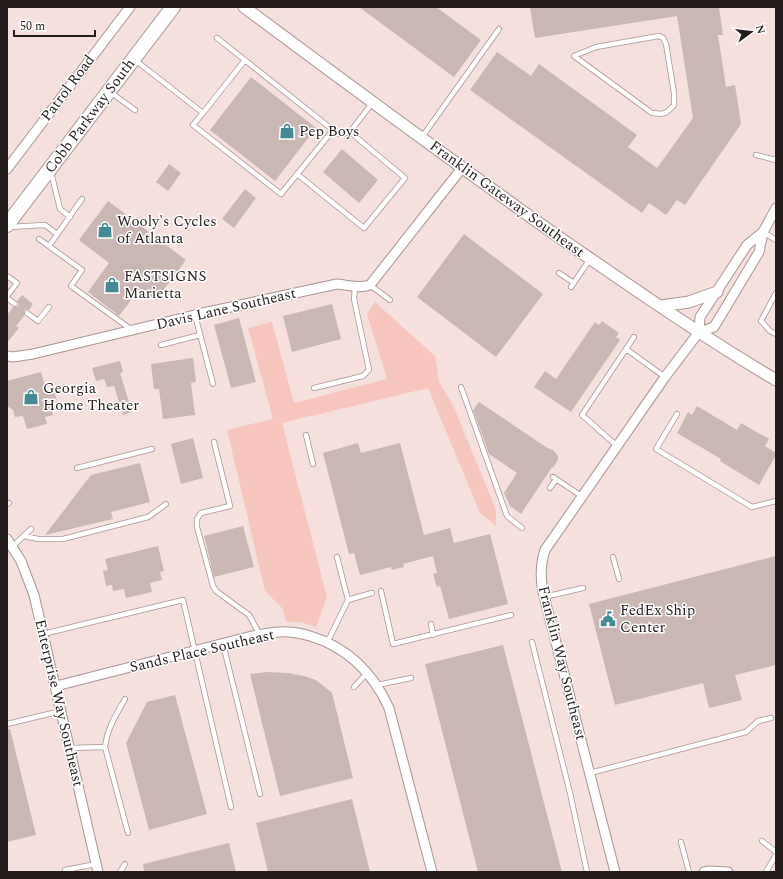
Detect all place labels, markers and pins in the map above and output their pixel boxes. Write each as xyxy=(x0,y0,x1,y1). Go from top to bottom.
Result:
place label: Pep Boys xyxy=(299,120,360,143)
shop icon: Pep Boys xyxy=(278,122,296,140)
place label: Wooly's Cycles of Atlanta xyxy=(117,210,217,250)
shop icon: Wooly's Cycles of Atlanta xyxy=(96,221,114,239)
place label: FASTSIGNS Marietta xyxy=(124,265,207,305)
shop icon: FASTSIGNS Marietta xyxy=(103,276,121,294)
place label: Georgia Home Theater xyxy=(43,377,139,417)
shop icon: Georgia Home Theater xyxy=(22,388,40,406)
place label: FedEx Ship Center xyxy=(620,599,695,639)
public building icon: FedEx Ship Center xyxy=(599,610,617,628)

